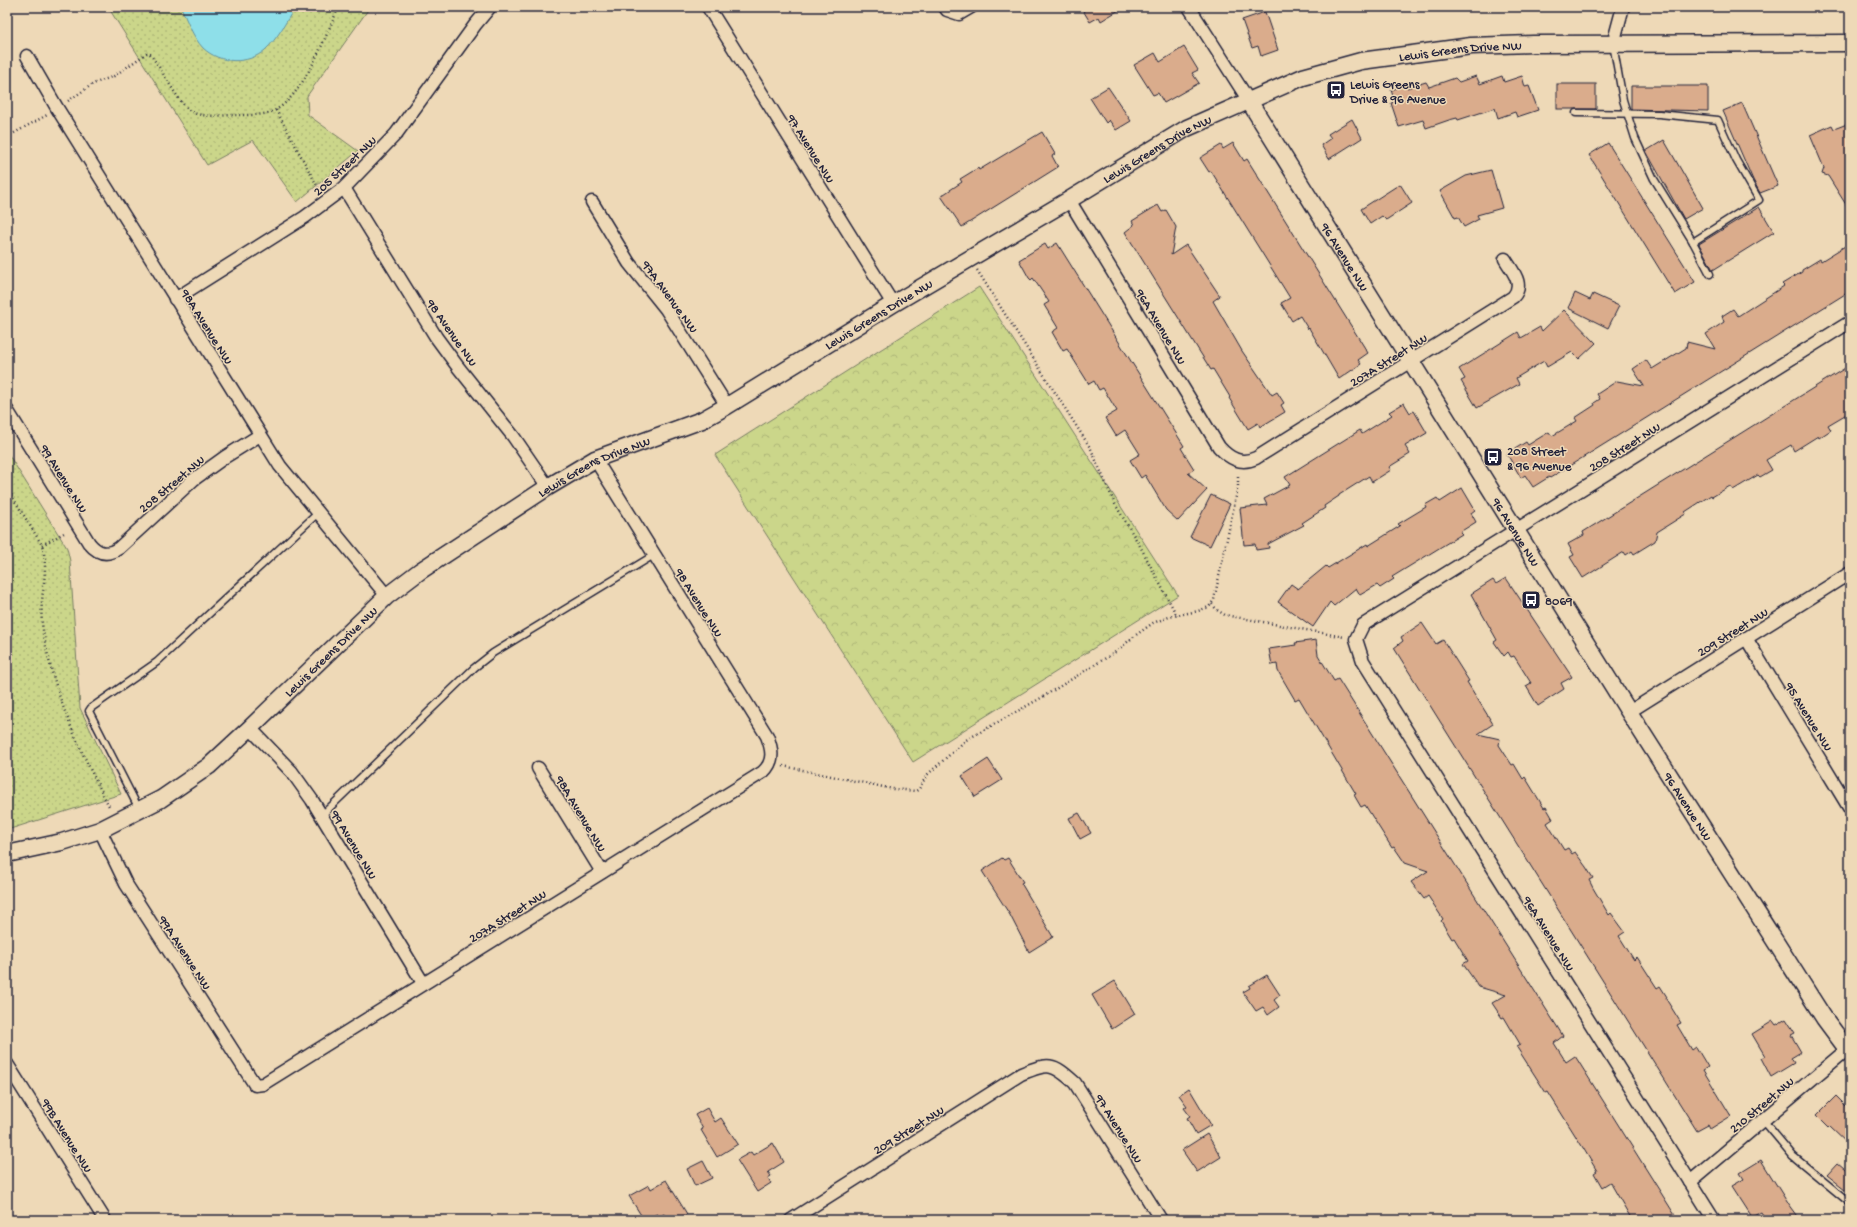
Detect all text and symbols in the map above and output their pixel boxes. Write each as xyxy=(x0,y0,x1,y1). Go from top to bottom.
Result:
street label: Lewis Greens Drive NW xyxy=(1398,39,1522,66)
place label: Lewis Greens Drive & 96 Avenue xyxy=(1349,78,1446,108)
bus stop icon: Lewis Greens Drive & 96 Avenue xyxy=(1325,79,1347,101)
street label: 97 Avenue NW xyxy=(782,111,837,186)
street label: Lewis Greens Drive NW xyxy=(1101,113,1214,188)
street label: 205 Street NW xyxy=(311,134,380,200)
street label: 96 Avenue NW xyxy=(1316,220,1370,295)
street label: 97A Avenue NW xyxy=(637,258,700,337)
street label: Lewis Greens Drive NW xyxy=(823,277,936,354)
street label: 98A Avenue NW xyxy=(176,286,235,368)
street label: 96A Avenue NW xyxy=(1131,286,1188,368)
street label: 98 Avenue NW xyxy=(422,296,480,370)
street label: 207A Street NW xyxy=(1348,331,1431,391)
street label: 208 Street NW xyxy=(1587,420,1664,476)
street label: Lewis Greens Drive NW xyxy=(536,435,653,502)
street label: 99 Avenue NW xyxy=(35,442,90,516)
place label: 208 Street & 96 Avenue xyxy=(1507,445,1572,475)
bus stop icon: 208 Street & 96 Avenue xyxy=(1482,446,1504,468)
street label: 208 Street NW xyxy=(137,453,209,517)
street label: 96 Avenue NW xyxy=(1487,495,1542,570)
street label: 98 Avenue NW xyxy=(670,565,725,641)
bus stop icon: 8069 xyxy=(1520,589,1542,611)
place label: 8069 xyxy=(1545,595,1573,610)
street label: Lewis Greens Drive NW xyxy=(282,604,382,701)
street label: 209 Street NW xyxy=(1695,605,1771,661)
street label: 95 Avenue NW xyxy=(1780,679,1835,754)
street label: 96 Avenue NW xyxy=(1659,770,1714,844)
street label: 98A Avenue NW xyxy=(551,773,608,855)
street label: 99 Avenue NW xyxy=(326,807,379,883)
street label: 207A Street NW xyxy=(467,887,550,947)
street label: 96A Avenue NW xyxy=(1518,893,1577,975)
street label: 99A Avenue NW xyxy=(154,913,213,993)
street label: 210 Street NW xyxy=(1727,1075,1798,1137)
street label: 97 Avenue NW xyxy=(1090,1091,1145,1166)
street label: 99B Avenue NW xyxy=(37,1096,95,1176)
street label: 209 Street NW xyxy=(871,1103,947,1159)

